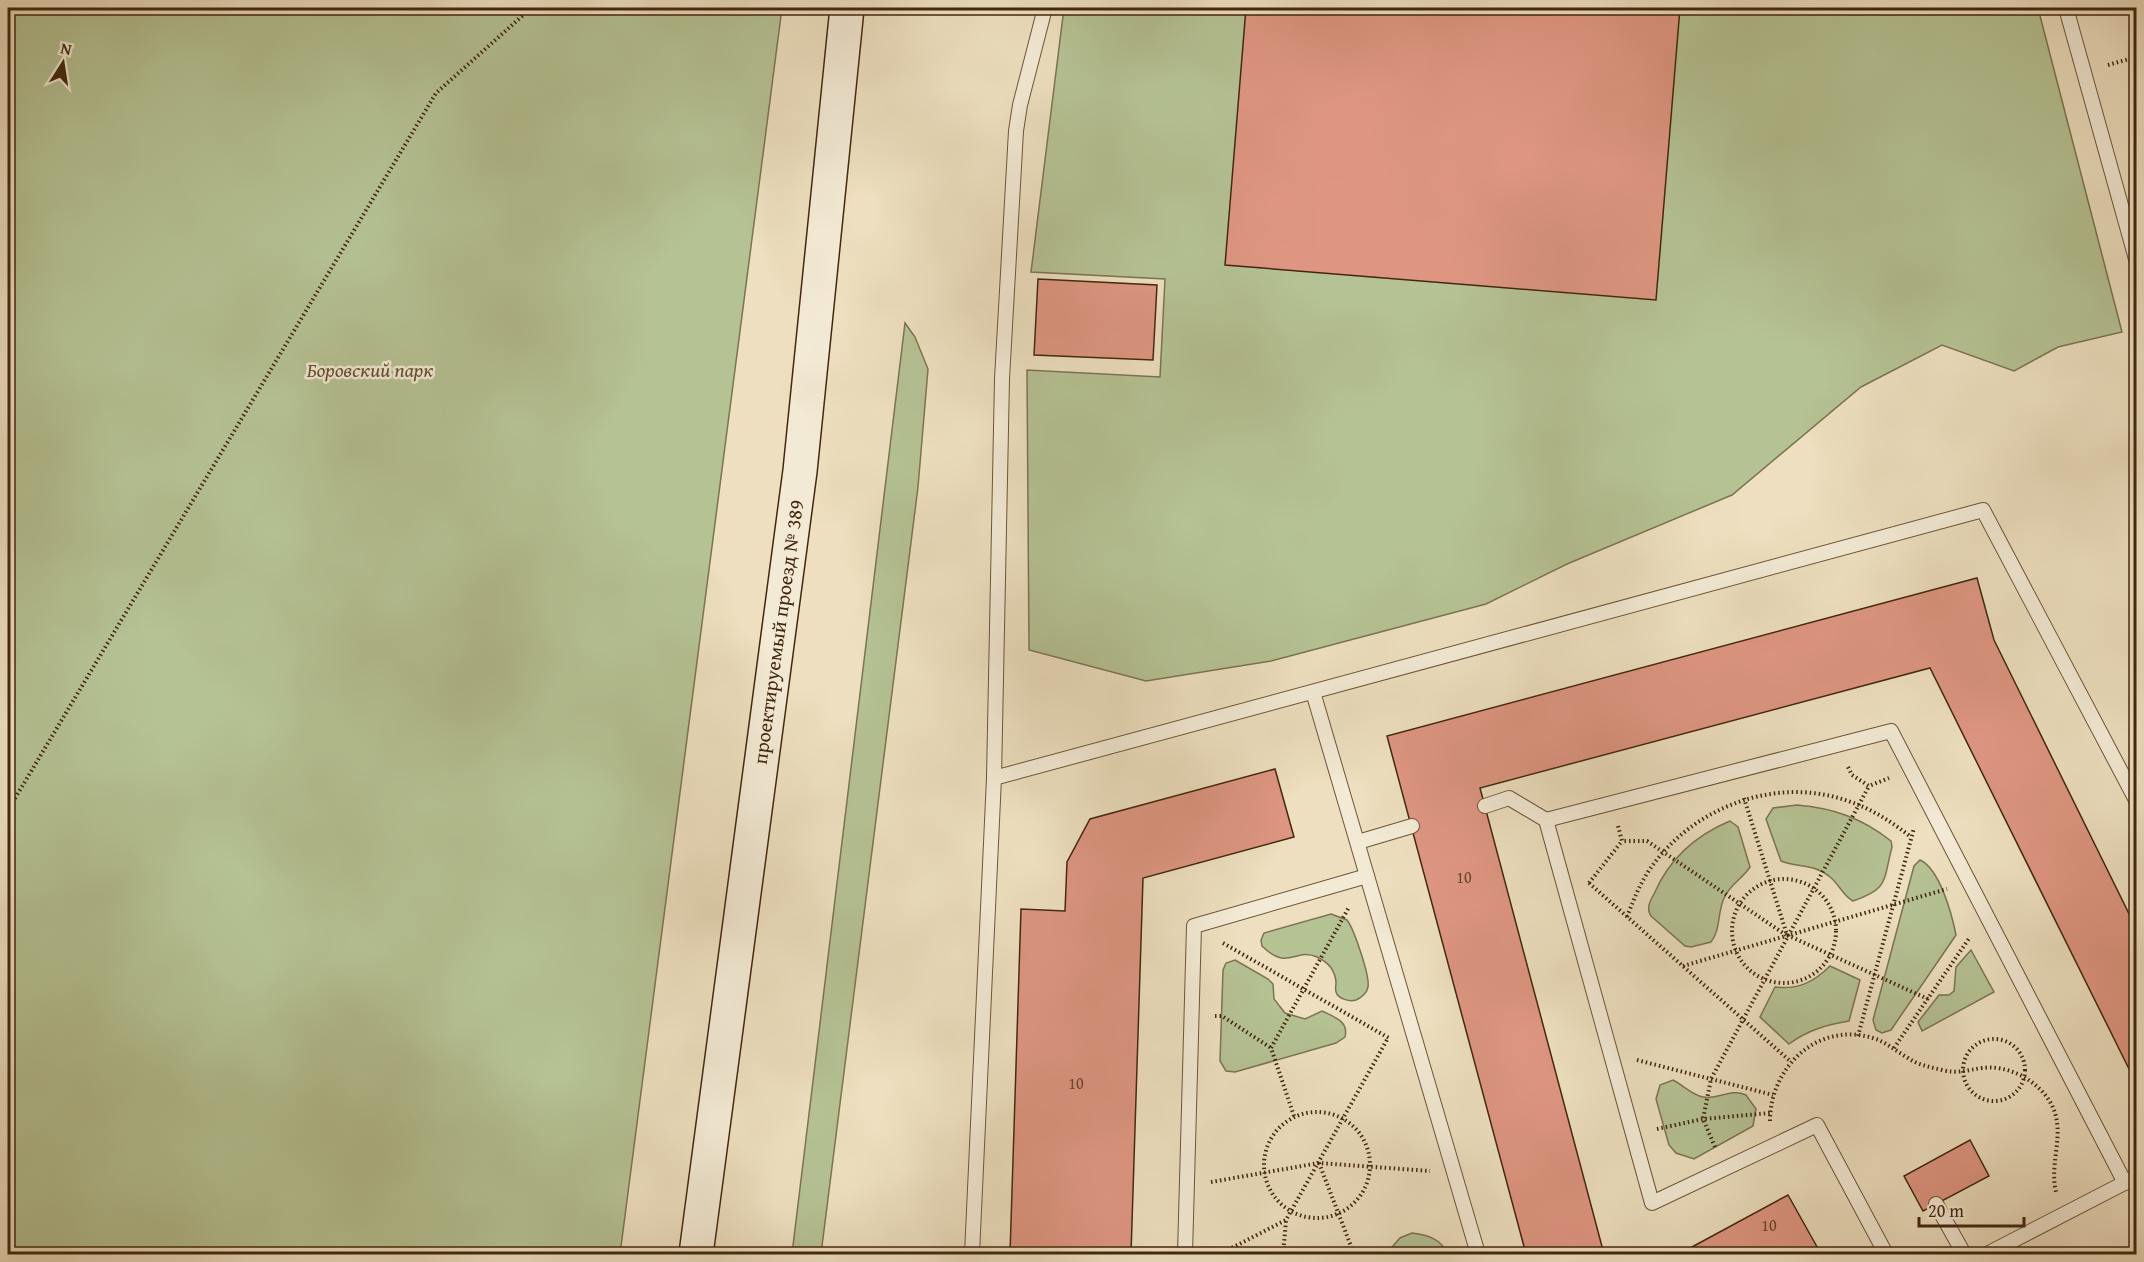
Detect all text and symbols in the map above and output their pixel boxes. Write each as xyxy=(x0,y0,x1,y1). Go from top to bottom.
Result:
north arrow xyxy=(33,33,93,93)
text: N xyxy=(58,35,74,61)
park label: Боровский парк xyxy=(307,355,433,384)
street label: проектируемый проезд № 389 xyxy=(745,498,810,766)
house number: 10 xyxy=(1456,865,1472,889)
house number: 10 xyxy=(1068,1071,1084,1095)
scale bar xyxy=(1919,1190,2024,1228)
text: 20 m xyxy=(1928,1197,1964,1224)
house number: 10 xyxy=(1761,1213,1777,1237)

